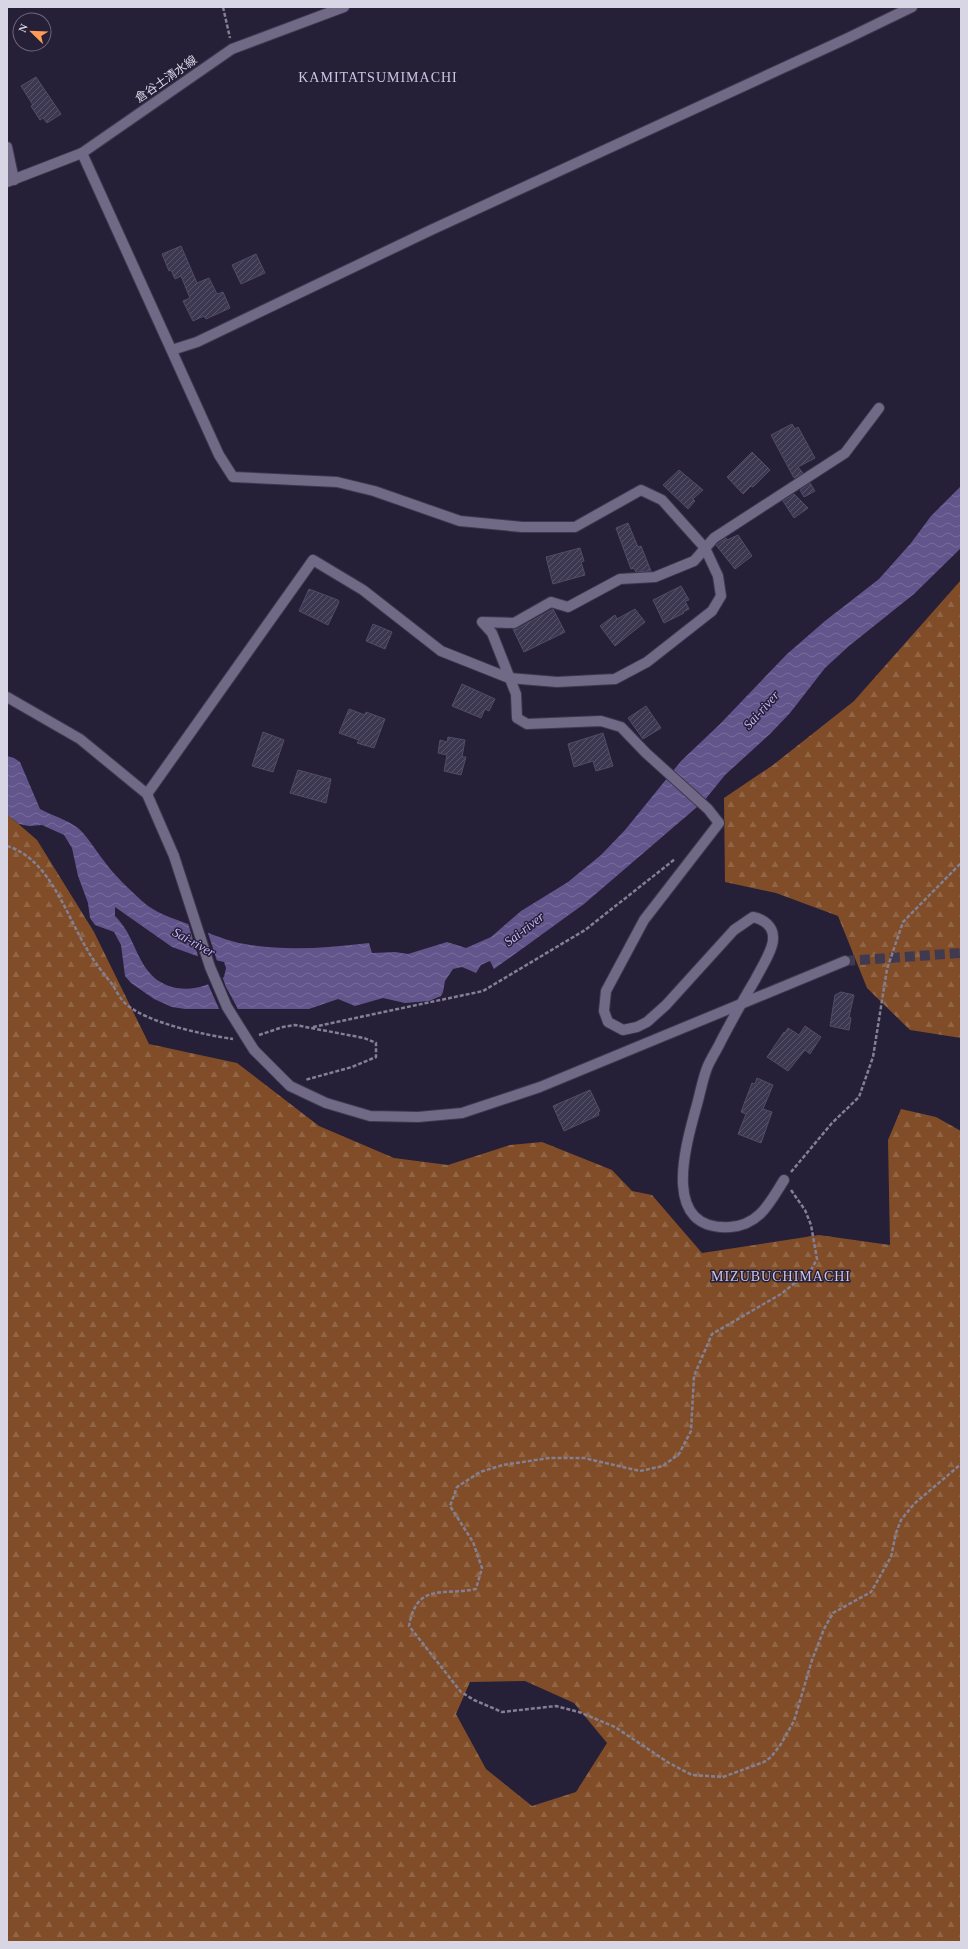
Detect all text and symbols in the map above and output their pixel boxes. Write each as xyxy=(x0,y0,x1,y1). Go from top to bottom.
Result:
north arrow xyxy=(12,12,52,52)
text: N xyxy=(16,22,30,34)
street label: 倉谷土清水線 xyxy=(132,53,200,105)
district label: KAMITATSUMIMACHI xyxy=(298,70,458,85)
water label: Sai-river xyxy=(740,687,783,732)
water label: Sai-river xyxy=(501,908,548,949)
water label: Sai-river xyxy=(170,924,219,960)
district label: MIZUBUCHIMACHI xyxy=(711,1269,851,1284)

